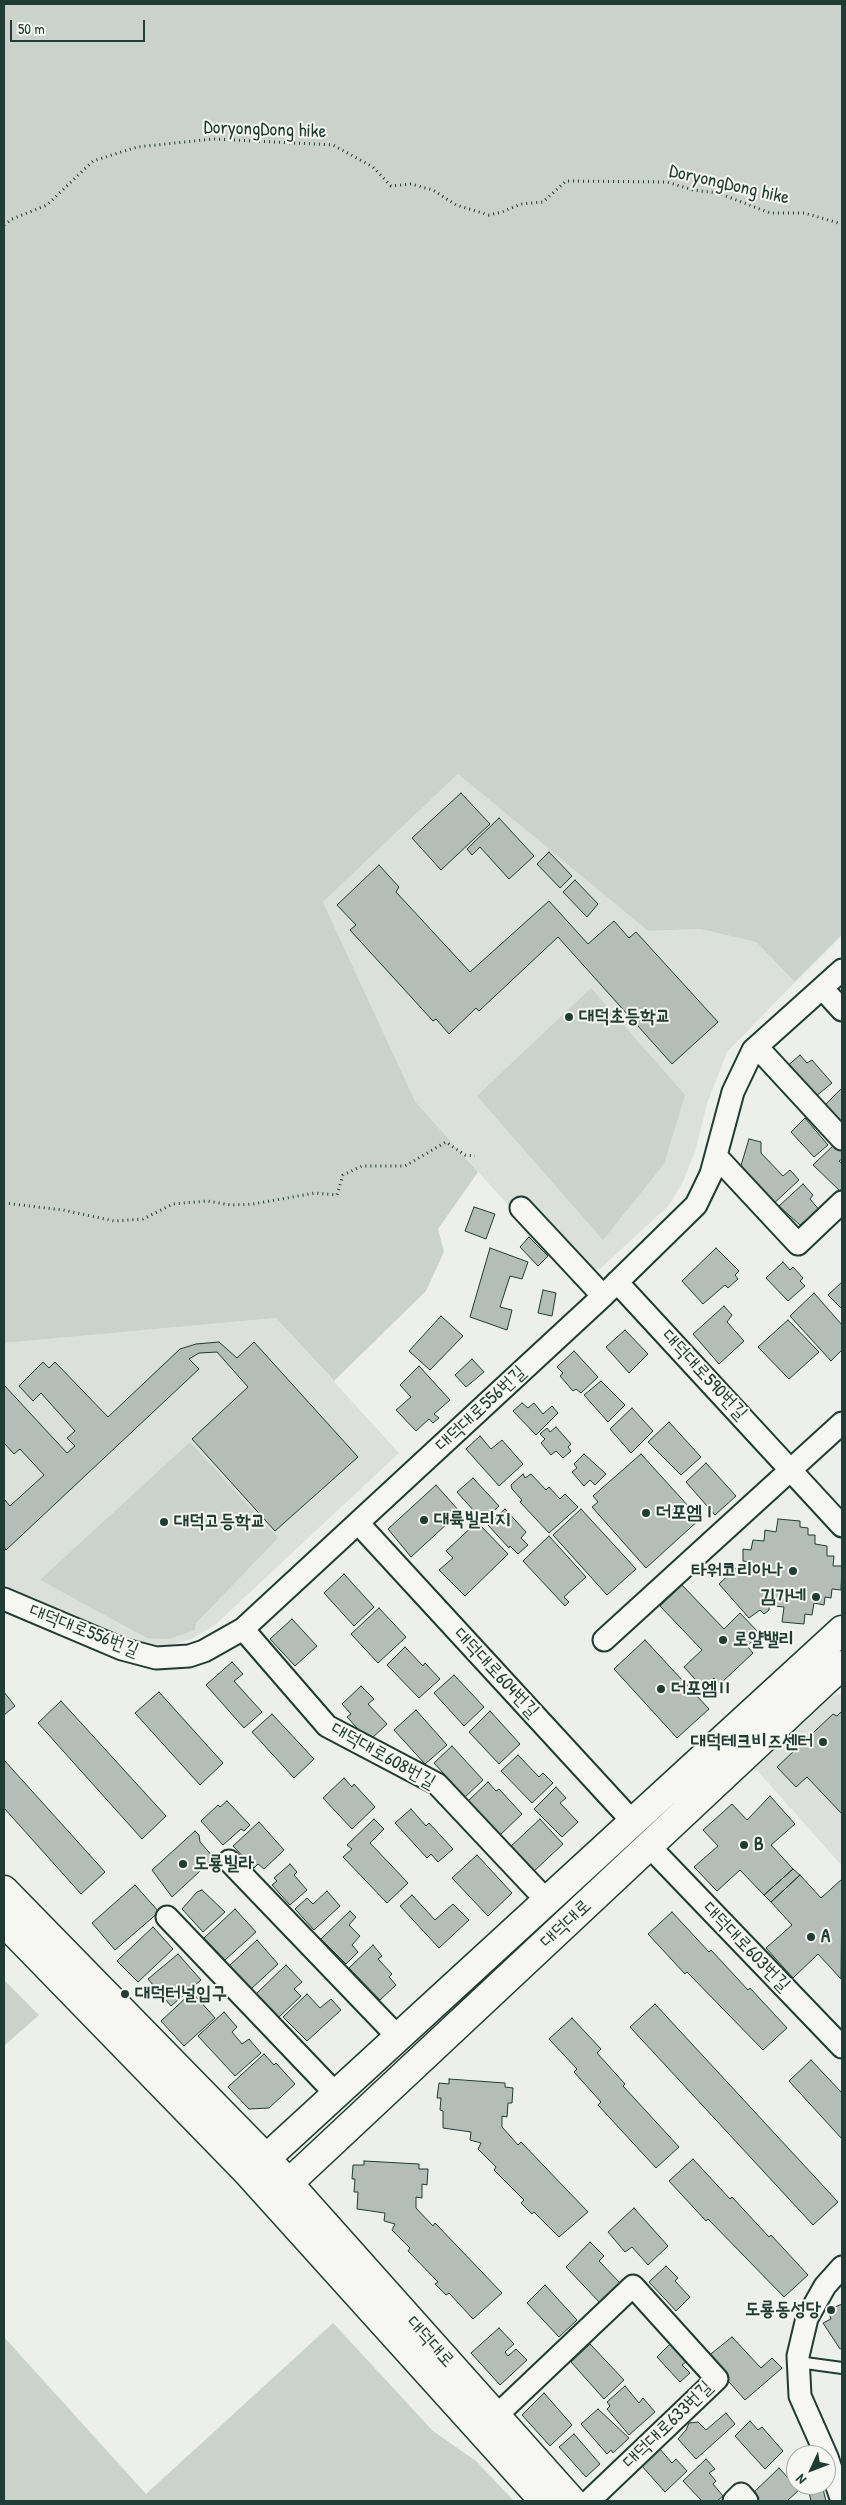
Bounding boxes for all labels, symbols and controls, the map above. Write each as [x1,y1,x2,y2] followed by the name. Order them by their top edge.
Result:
[12,10,148,42] scale bar
[18,18,45,39] text: 50 m
[203,116,327,144] street label: DoryongDong hike
[667,160,791,210] street label: DoryongDong hike
[579,1006,671,1028] place label: 대덕초등학교
[563,1011,575,1023] marker: 대덕초등학교
[656,1325,752,1425] street label: 대덕대로590번길
[431,1361,531,1457] street label: 대덕대로556번길
[656,1502,717,1524] place label: 더포엠Ⅰ
[640,1507,652,1519] marker: 더포엠Ⅰ
[434,1509,510,1531] place label: 대륙빌리지
[174,1511,266,1533] place label: 대덕고등학교
[418,1514,430,1526] marker: 대륙빌리지
[158,1516,170,1528] marker: 대덕고등학교
[691,1560,783,1582] place label: 타워코리아나
[787,1565,799,1577] marker: 타워코리아나
[760,1586,806,1608] place label: 김가네
[810,1591,822,1603] marker: 김가네
[26,1600,142,1662] street label: 대덕대로556번길
[448,1623,544,1723] street label: 대덕대로604번길
[733,1629,794,1651] place label: 로얄밸리
[717,1634,729,1646] marker: 로얄밸리
[671,1678,732,1700] place label: 더포엠Ⅱ
[655,1683,667,1695] marker: 더포엠Ⅱ
[327,1718,439,1794] street label: 대덕대로608번길
[691,1731,813,1753] place label: 대덕테크비즈센터
[817,1736,829,1748] marker: 대덕테크비즈센터
[754,1834,764,1856] place label: B
[738,1839,750,1851] marker: B
[193,1853,254,1875] place label: 도룡빌라
[177,1858,189,1870] marker: 도룡빌라
[536,1895,596,1953] street label: 대덕대로
[697,1897,795,1997] street label: 대덕대로603번길
[821,1926,830,1948] place label: A
[805,1931,817,1943] marker: A
[135,1983,227,2005] place label: 대덕터널입구
[119,1988,131,2000] marker: 대덕터널입구
[745,2299,821,2321] place label: 도룡동성당
[825,2304,837,2316] marker: 도룡동성당
[401,2312,459,2372] street label: 대덕대로
[618,2376,718,2474] street label: 대덕대로633번길
[786,2445,836,2495] north arrow
[791,2471,810,2489] text: N

